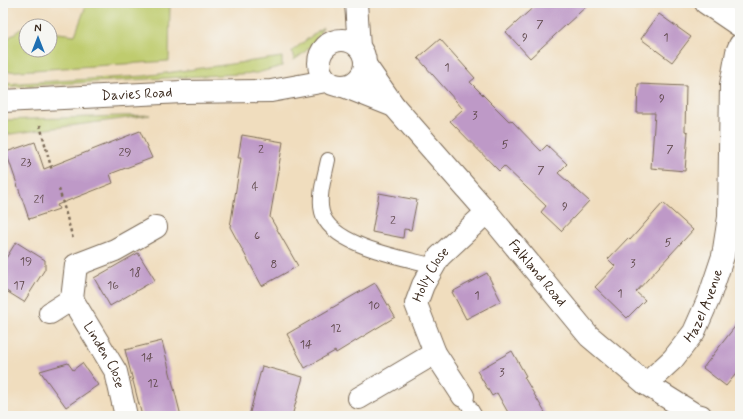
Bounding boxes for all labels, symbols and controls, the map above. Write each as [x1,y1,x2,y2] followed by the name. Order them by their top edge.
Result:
[536,17,544,33] house number: 7
[18,18,58,58] north arrow
[34,22,42,36] text: N
[522,30,528,46] house number: 9
[663,30,669,46] house number: 1
[444,60,450,76] house number: 1
[101,84,173,105] street label: Davies Road
[659,91,665,107] house number: 9
[472,108,478,124] house number: 3
[501,137,509,153] house number: 5
[258,142,264,158] house number: 2
[666,142,674,158] house number: 7
[118,145,132,161] house number: 29
[21,155,31,171] house number: 23
[537,163,545,179] house number: 7
[252,179,259,195] house number: 4
[33,192,45,208] house number: 21
[562,199,568,215] house number: 9
[390,213,396,229] house number: 2
[254,228,260,244] house number: 6
[664,235,672,251] house number: 5
[504,236,570,310] street label: Falkland Road
[409,243,453,304] street label: Holly Close
[20,254,32,270] house number: 19
[630,256,636,272] house number: 3
[271,257,277,273] house number: 8
[129,265,141,281] house number: 18
[680,266,727,346] street label: Hazel Avenue
[13,278,25,294] house number: 17
[107,278,119,294] house number: 16
[617,286,623,302] house number: 1
[474,288,480,304] house number: 1
[368,298,380,314] house number: 10
[79,319,128,390] street label: Linden Close
[330,321,342,337] house number: 12
[300,337,312,353] house number: 14
[141,350,153,366] house number: 14
[499,365,505,381] house number: 3
[147,376,159,392] house number: 12

